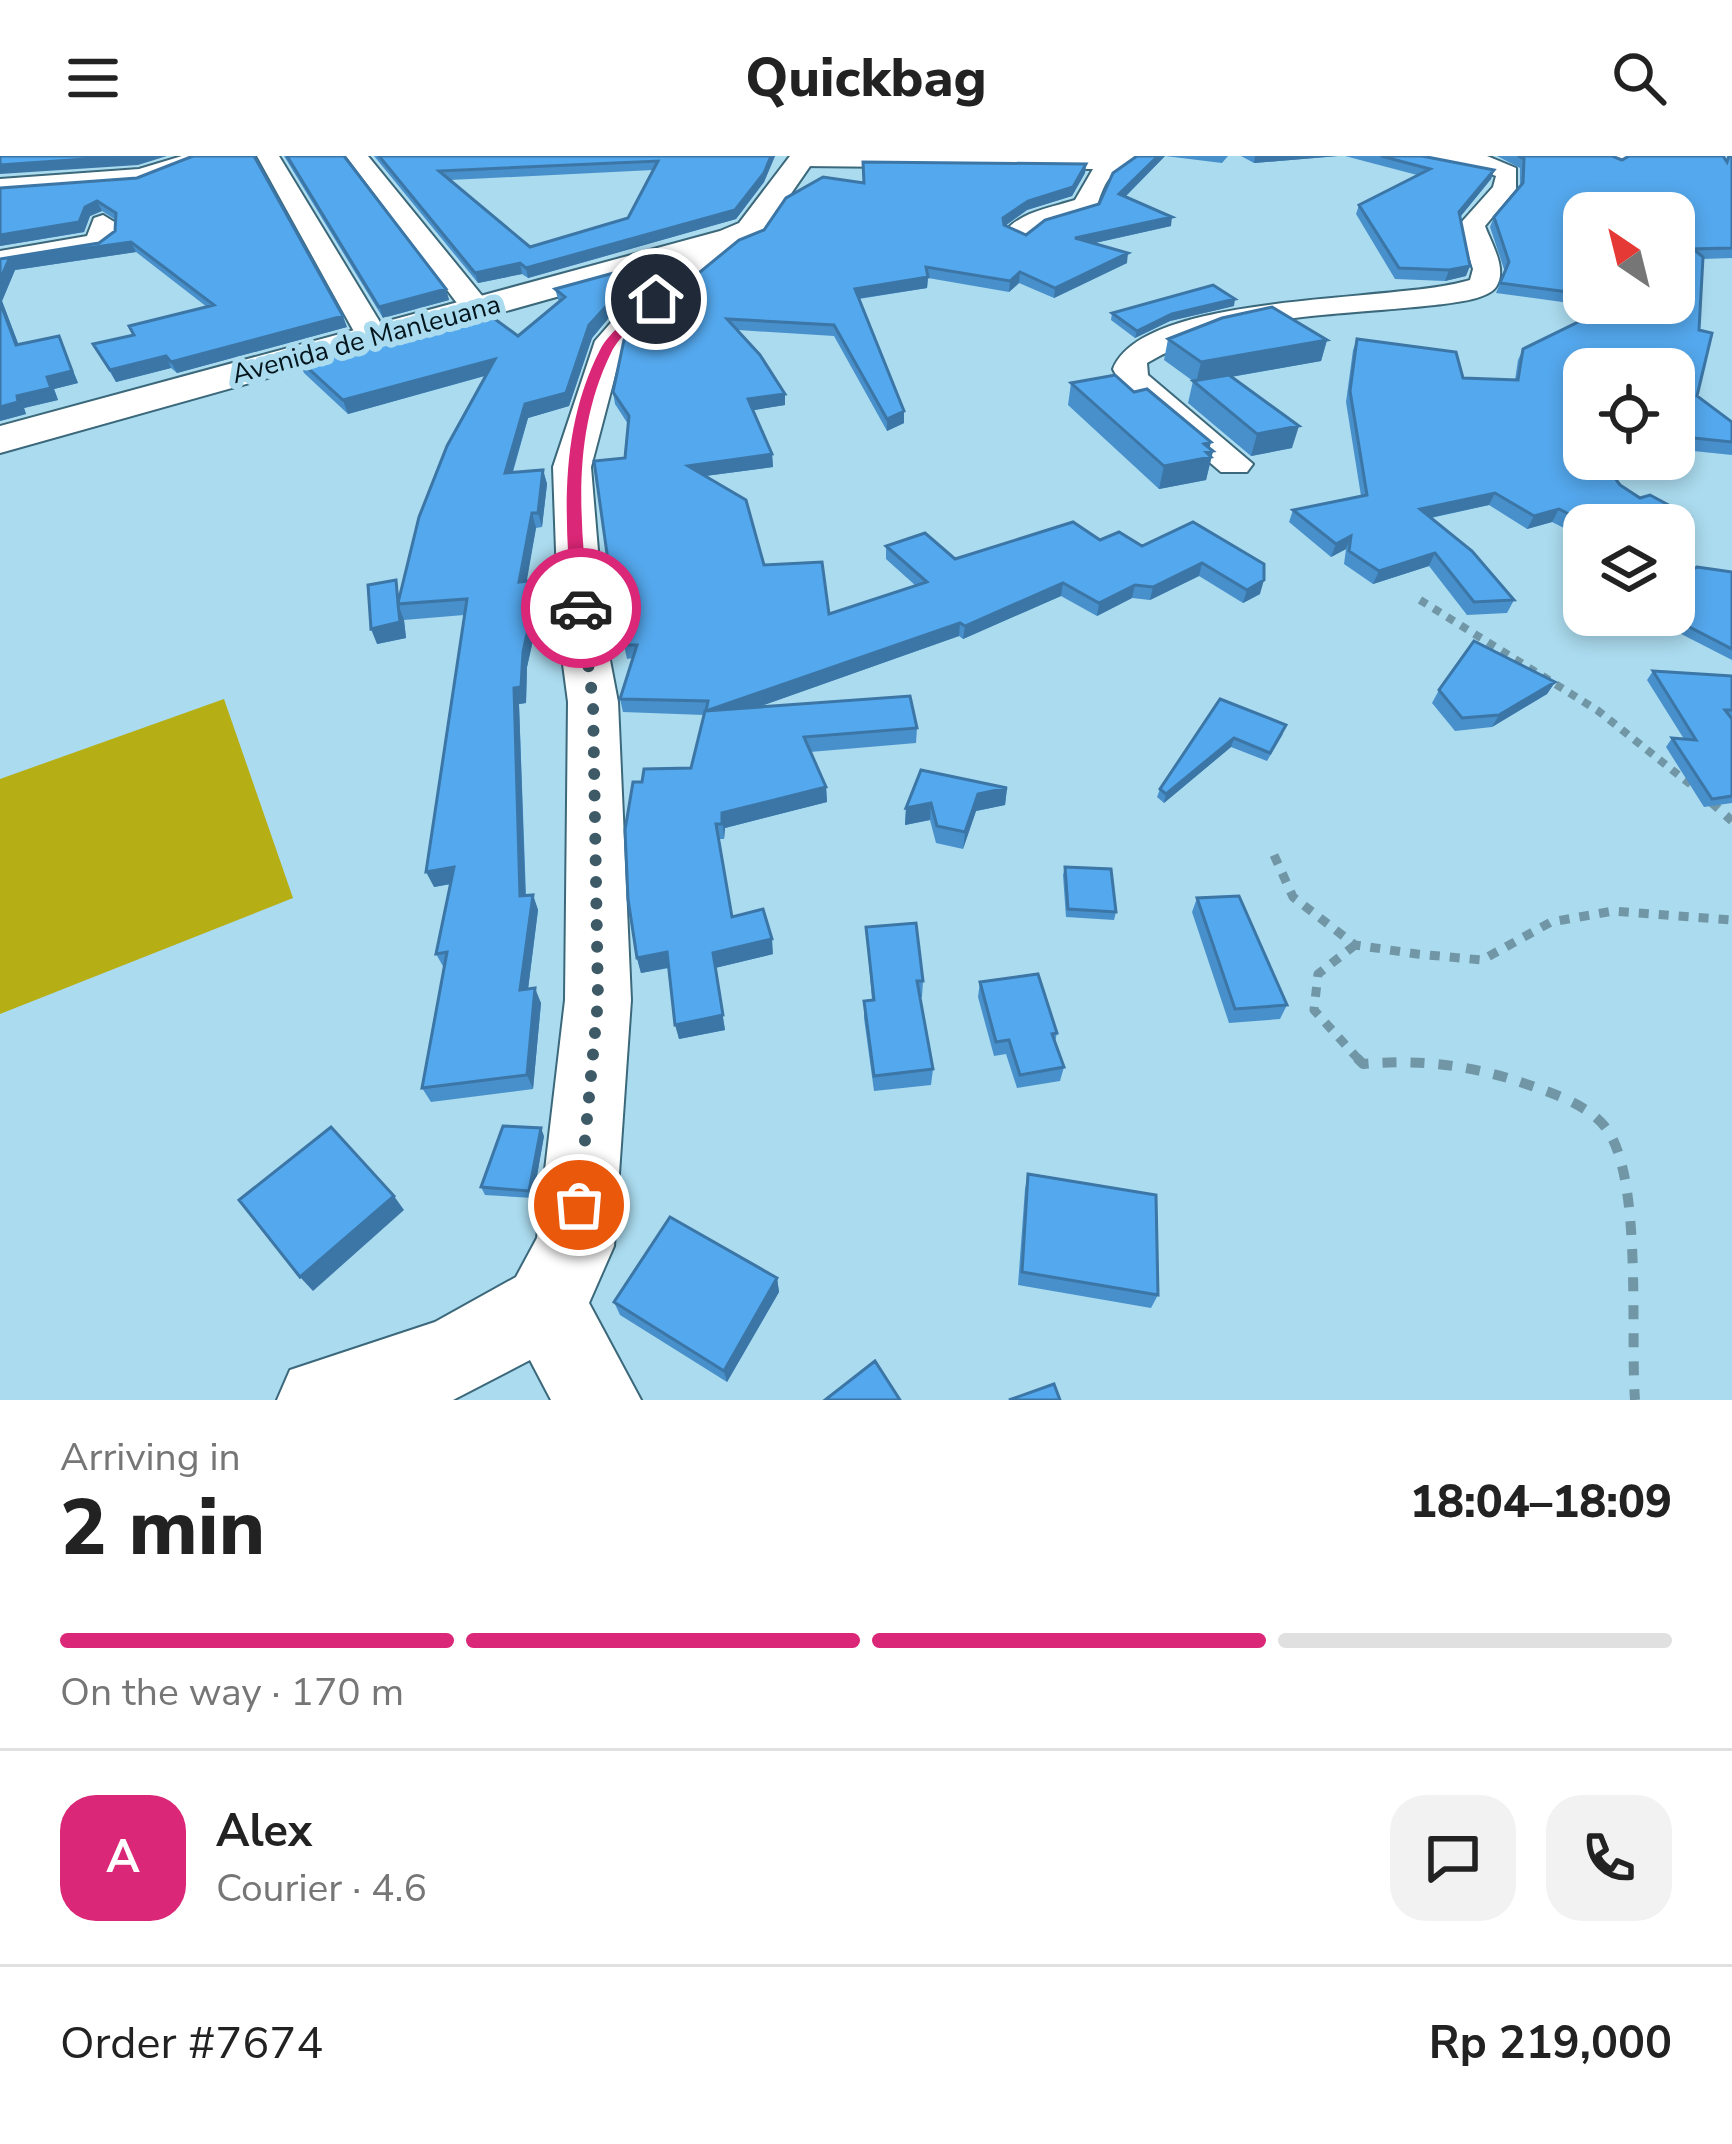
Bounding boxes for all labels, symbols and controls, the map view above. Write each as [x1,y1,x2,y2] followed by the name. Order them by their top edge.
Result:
[745,41,987,115] text: Quickbag
[60,45,126,111] icon: menu
[1606,45,1672,111] icon: search
[1563,192,1695,324] north arrow
[1563,192,1695,636] map controls
[605,248,707,350] pin
[623,266,689,332] icon: home
[228,286,505,393] street label: Avenida de Manleuana
[1563,348,1695,480] button: locate
[1563,504,1695,636] button: layers
[521,548,641,668] courier
[548,575,614,641] icon: car
[528,1154,630,1256] pin
[546,1172,612,1238] icon: bag
[60,1431,241,1484] text: Arriving in
[1410,1472,1672,1533] text: 18:04–18:09
[60,1475,265,1582] text: 2 min
[60,1666,404,1719] text: On the way · 170 m
[1390,1795,1516,1921] button: chat
[1546,1795,1672,1921] button: phone
[216,1801,312,1862] text: Alex
[106,1827,140,1888] text: A
[216,1862,427,1915] text: Courier · 4.6
[60,2013,323,2074] text: Order #7674
[1429,2013,1672,2074] text: Rp 219,000

